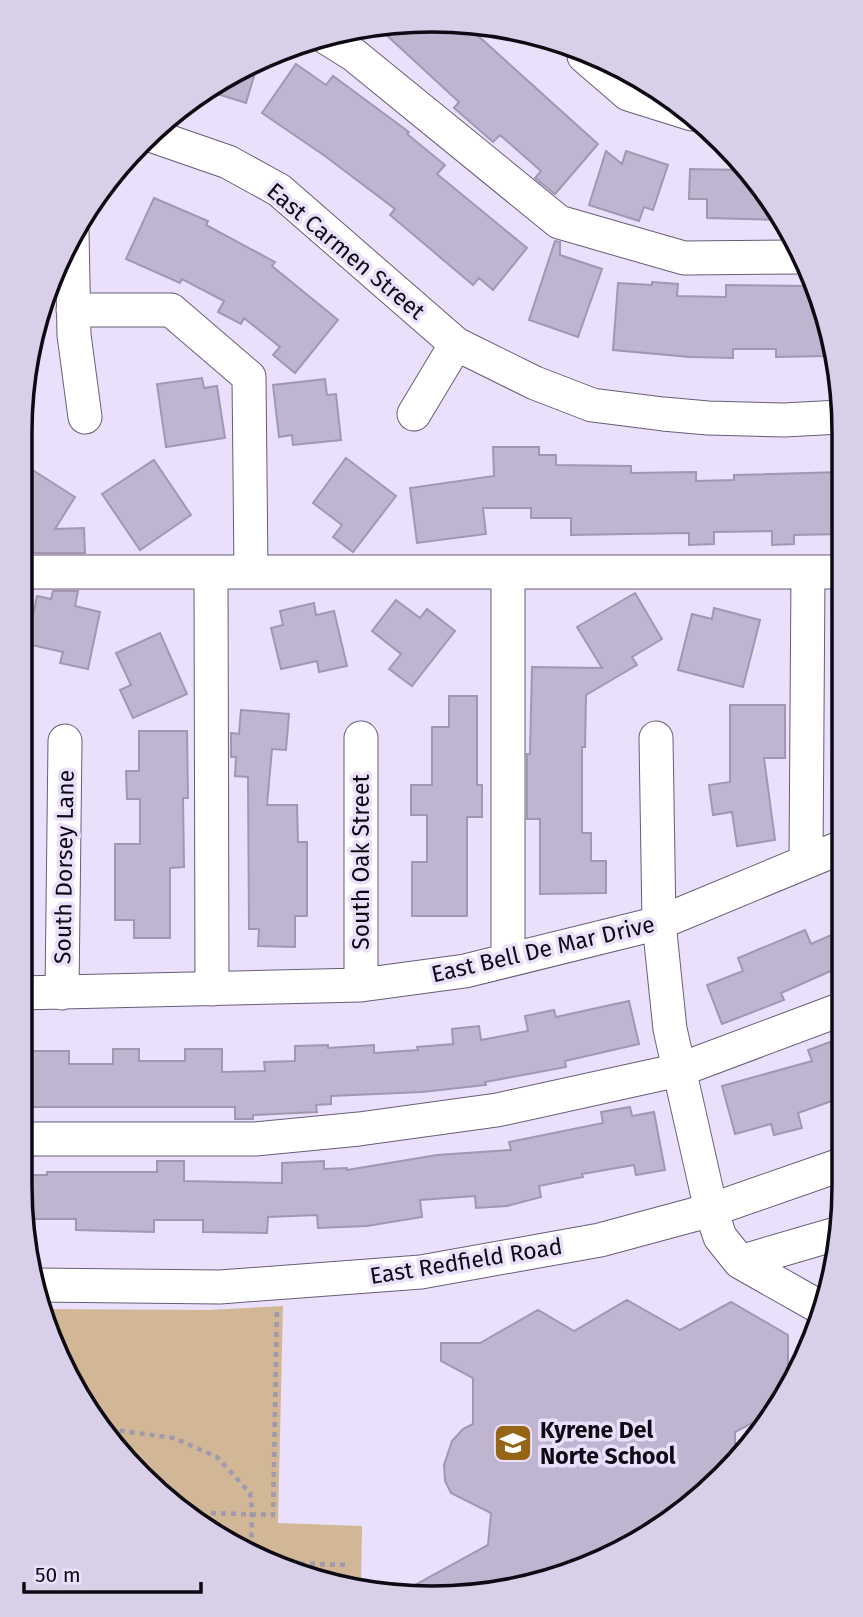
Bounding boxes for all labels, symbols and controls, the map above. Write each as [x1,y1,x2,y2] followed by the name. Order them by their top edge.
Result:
[261,177,431,326] street label: East Carmen Street
[48,770,80,964] street label: South Dorsey Lane
[347,773,375,950] street label: South Oak Street
[429,910,657,988] street label: East Bell De Mar Drive
[368,1232,564,1290] street label: East Redfield Road
[540,1416,676,1470] place label: Kyrene Del Norte School
[492,1422,534,1464] school or university icon: Kyrene Del Norte School
[24,1550,201,1594] scale bar
[35,1562,81,1588] text: 50 m

